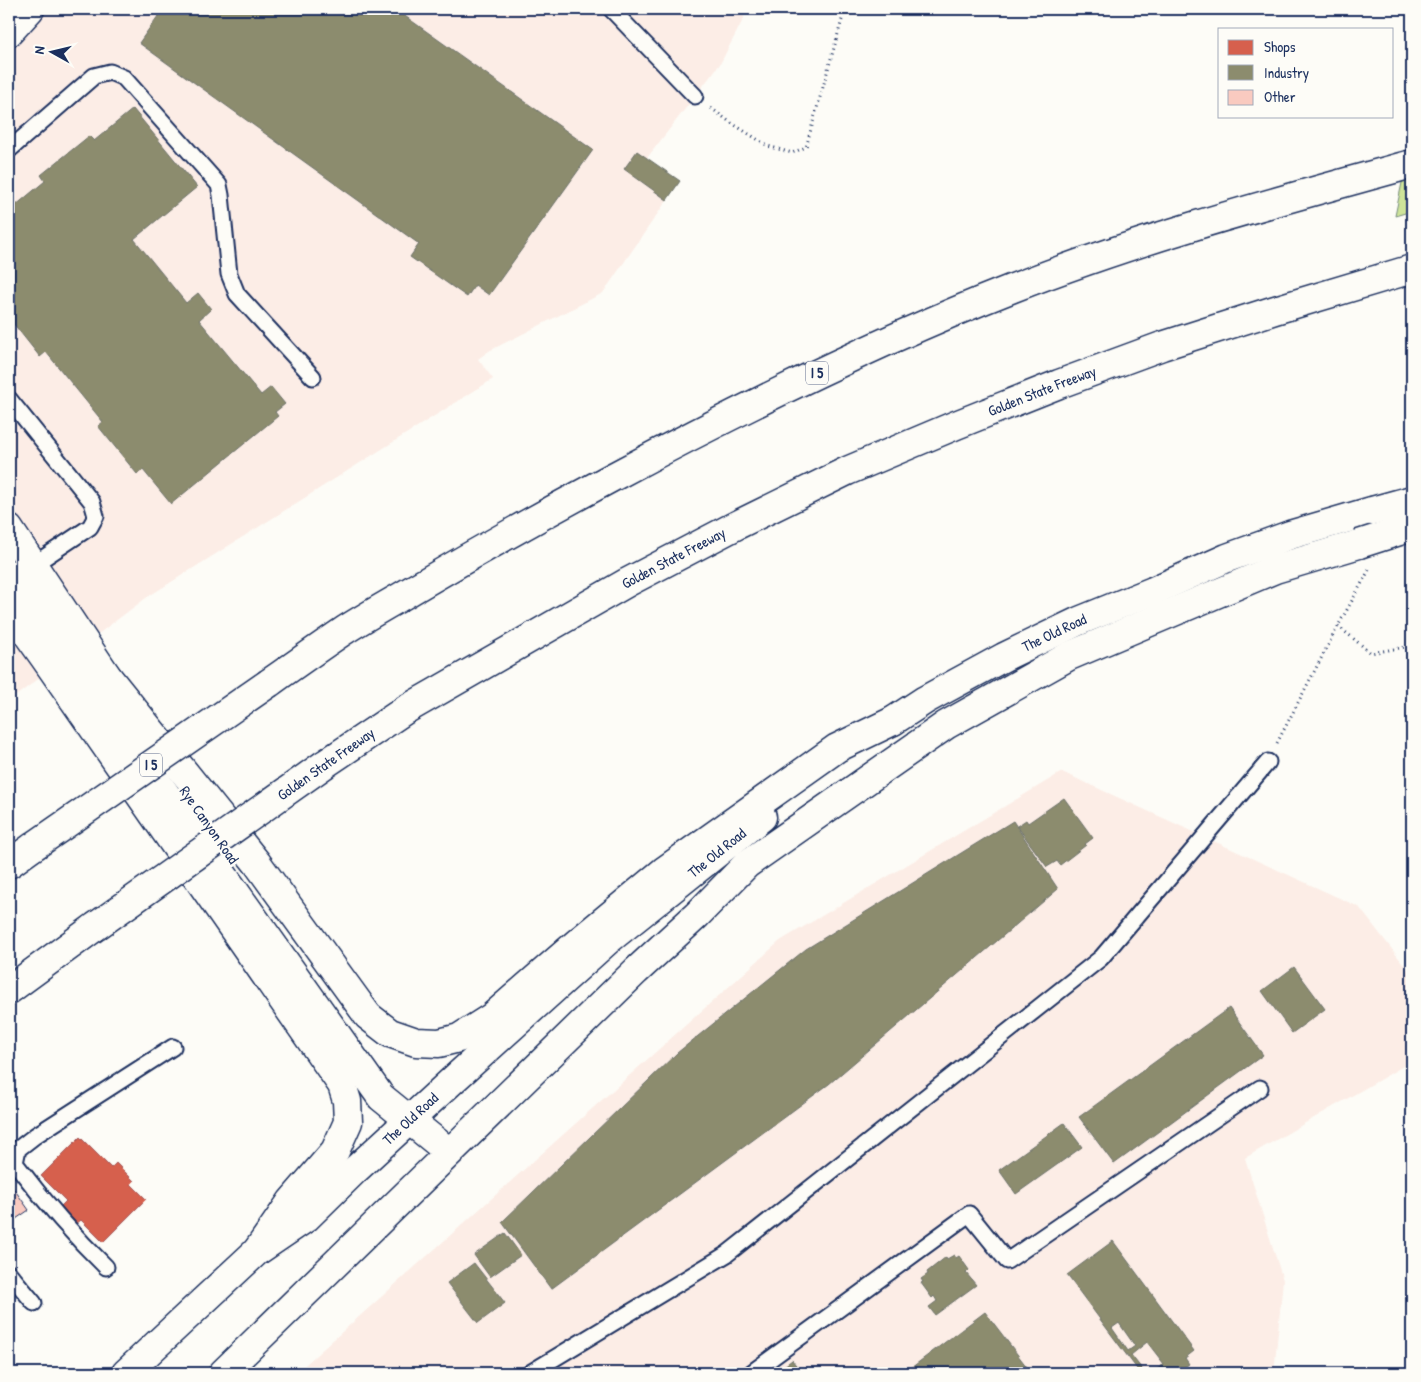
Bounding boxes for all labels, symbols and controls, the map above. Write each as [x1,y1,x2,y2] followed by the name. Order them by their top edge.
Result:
[28,28,78,78] north arrow
[1218,28,1394,118] legend
[1264,36,1296,57] text: Shops
[29,45,49,55] text: N
[1264,62,1309,83] text: Industry
[1264,86,1296,107] text: Other
[985,360,1099,421] street label: Golden State Freeway
[806,362,828,384] road number: I 5
[617,522,729,594] street label: Golden State Freeway
[1018,608,1089,657] street label: The Old Road
[273,722,379,805] street label: Golden State Freeway
[140,754,162,776] road number: I 5
[175,782,244,868] street label: Rye Canyon Road
[683,823,750,882] street label: The Old Road
[378,1087,443,1150] street label: The Old Road

